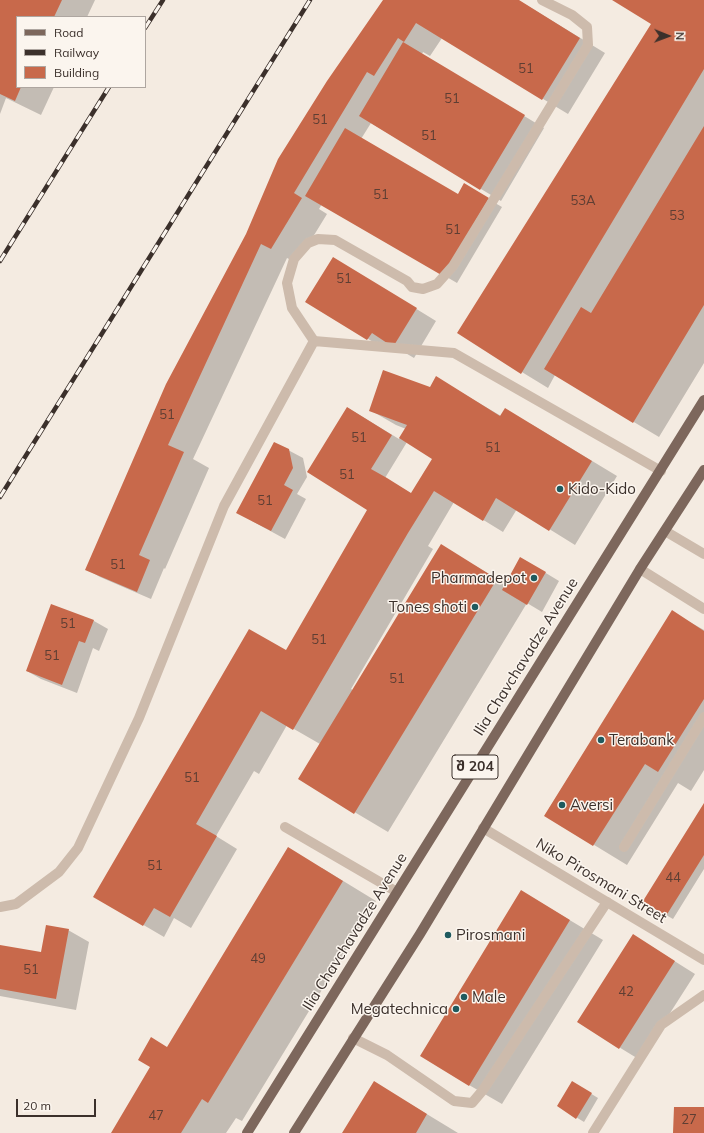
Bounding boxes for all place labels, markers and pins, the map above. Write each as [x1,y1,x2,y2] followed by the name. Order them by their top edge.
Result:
[568,480,636,498] place label: Kido-Kido
[555,484,565,494] marker: Kido-Kido
[431,569,526,587] place label: Pharmadepot
[529,573,539,583] marker: Pharmadepot
[389,598,467,616] place label: Tones shoti
[470,602,480,612] marker: Tones shoti
[609,731,674,749] place label: Terabank
[596,735,606,745] marker: Terabank
[570,796,613,814] place label: Aversi
[557,800,567,810] marker: Aversi
[456,926,525,944] place label: Pirosmani
[443,930,453,940] marker: Pirosmani
[472,988,506,1006] place label: Male
[459,992,469,1002] marker: Male
[351,1000,448,1018] place label: Megatechnica
[451,1004,461,1014] marker: Megatechnica

